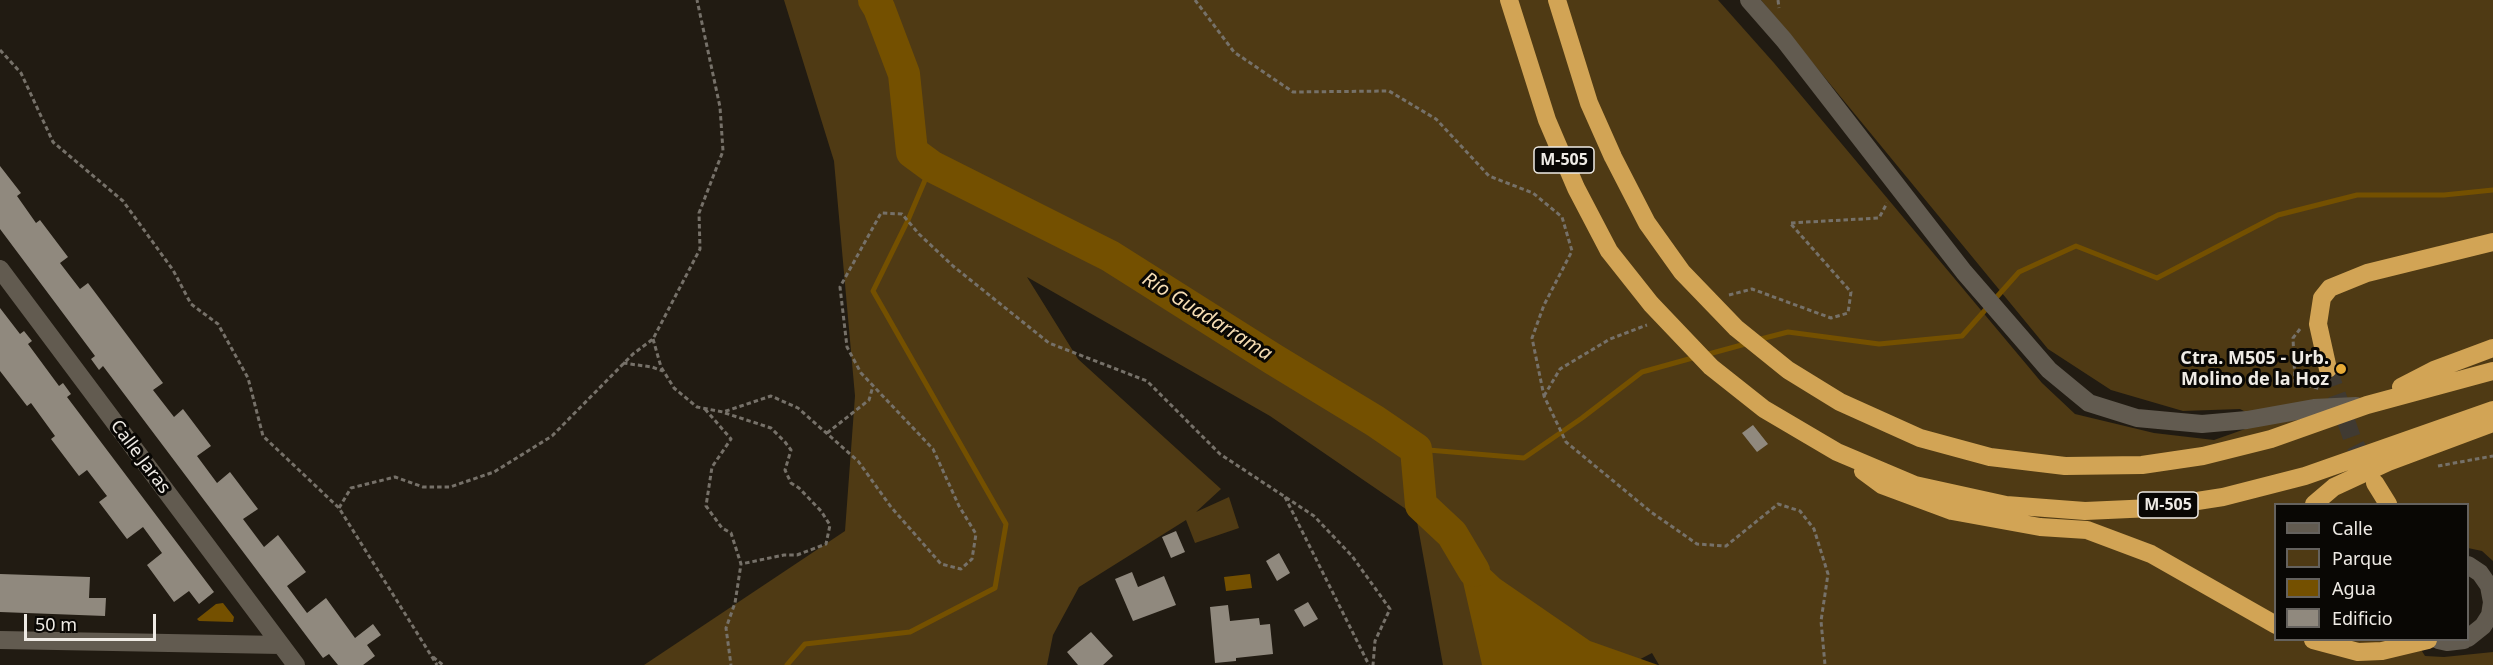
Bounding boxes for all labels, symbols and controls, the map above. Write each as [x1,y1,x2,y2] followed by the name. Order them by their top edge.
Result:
[1534,147,1594,173] road number: M-505
[1138,268,1276,366] water label: Río Guadarrama
[2180,348,2329,391] place label: Ctra. M505 - Urb. Molino de la Hoz
[2334,362,2348,376] marker: Ctra. M505 - Urb. Molino de la Hoz
[105,416,175,498] street label: Calle Jaras
[2138,492,2198,518] road number: M-505
[2274,503,2469,641] legend
[2332,516,2373,540] text: Calle
[2332,546,2392,570] text: Parque
[2332,576,2376,600] text: Agua
[27,602,159,640] scale bar
[2332,606,2393,630] text: Edificio
[35,612,77,636] text: 50 m

